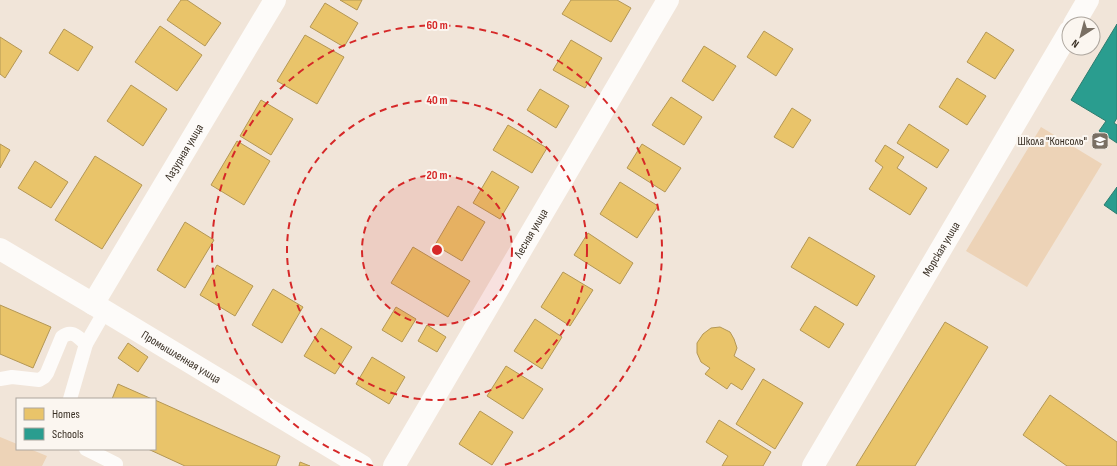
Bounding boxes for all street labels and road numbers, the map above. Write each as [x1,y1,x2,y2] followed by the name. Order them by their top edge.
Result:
[161,121,207,184] street label: Лазурная улица
[510,206,551,261] street label: Лесная улица
[919,218,963,279] street label: Морская улица
[139,327,224,387] street label: Промышленная улица

